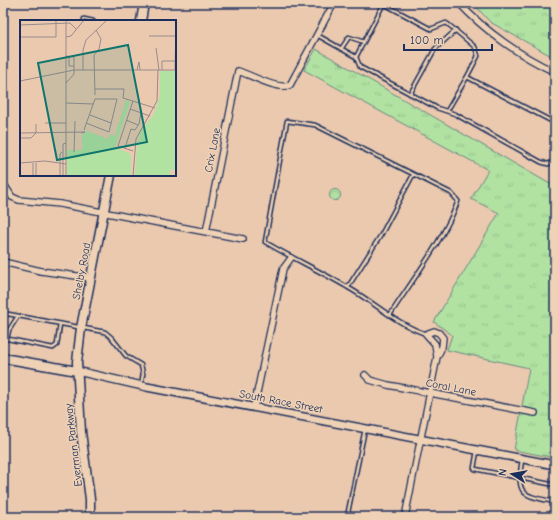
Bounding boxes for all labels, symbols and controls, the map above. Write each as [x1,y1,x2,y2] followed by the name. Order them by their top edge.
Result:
[20,20,176,176] inset map
[404,26,492,52] scale bar
[410,33,443,47] text: 100 m
[202,126,223,173] street label: Crix Lane
[70,241,93,301] street label: Shelby Road
[425,376,478,399] street label: Coral Lane
[238,387,324,416] street label: South Race Street
[62,403,85,487] street label: Everman Parkway
[492,454,532,494] north arrow
[496,467,510,477] text: N

